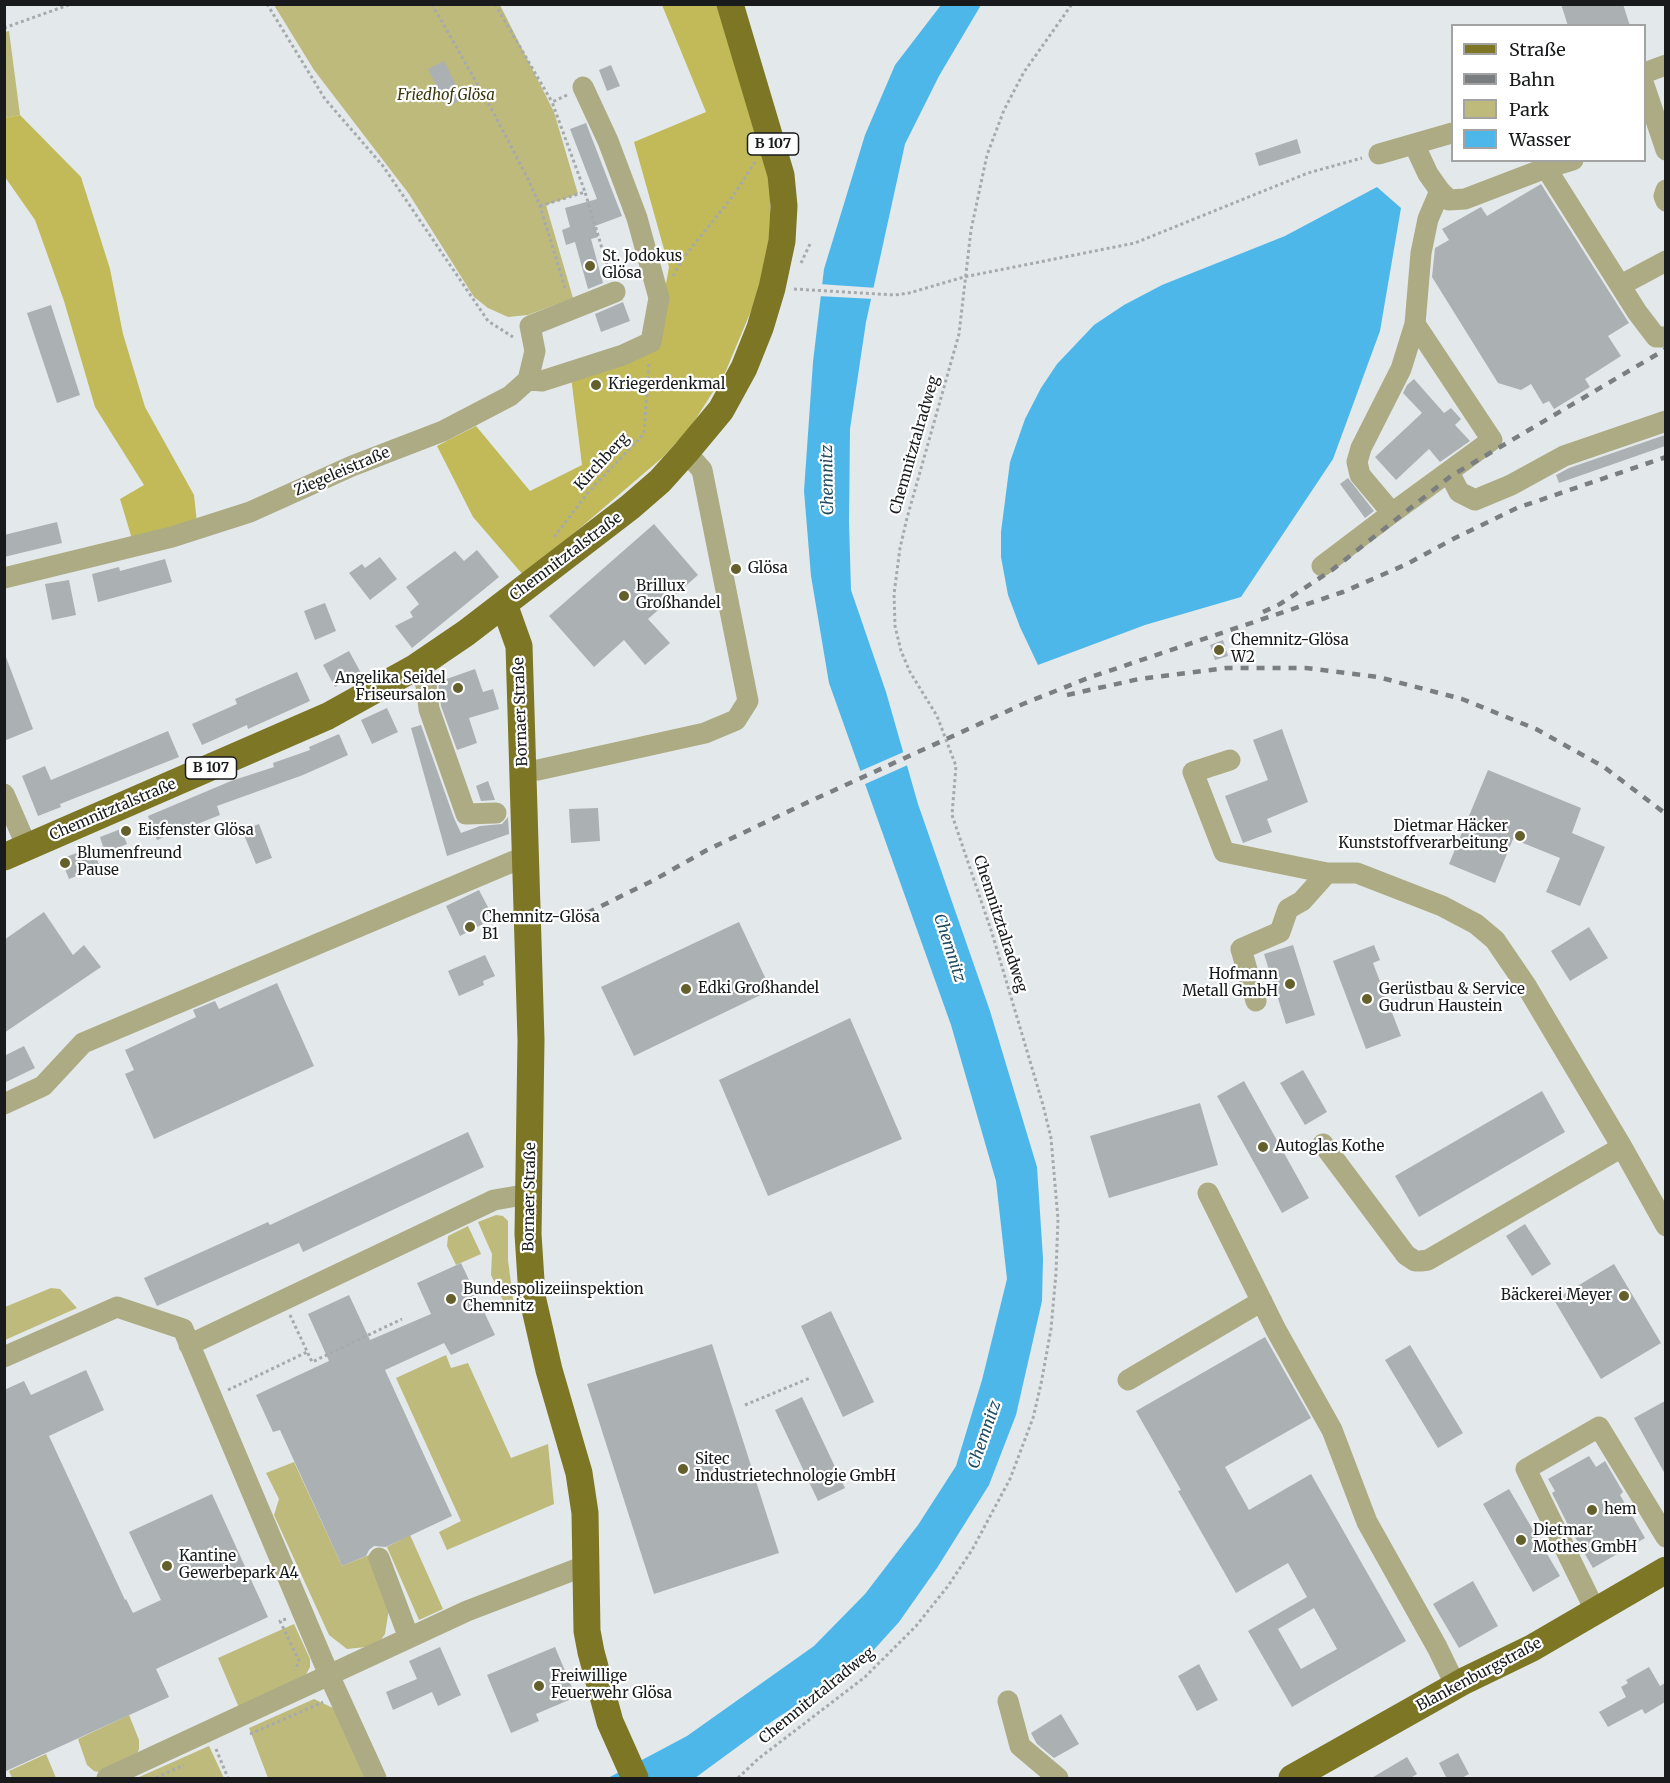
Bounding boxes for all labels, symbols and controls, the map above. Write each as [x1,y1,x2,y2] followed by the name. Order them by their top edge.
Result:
[1451,24,1646,162] legend
[1509,38,1566,61] text: Straße
[1509,68,1555,91] text: Bahn
[397,87,495,105] park label: Friedhof Glösa
[1509,98,1549,121] text: Park
[1509,128,1571,151] text: Wasser
[748,133,798,155] road number: B 107
[602,248,682,283] place label: St. Jodokus Glösa
[583,259,597,273] marker: St. Jodokus Glösa
[887,374,943,516] street label: Chemnitztalradweg
[608,376,725,394] place label: Kriegerdenkmal
[589,378,603,392] marker: Kriegerdenkmal
[571,430,633,494] street label: Kirchberg
[292,444,392,500] street label: Ziegeleistraße
[818,445,838,515] water label: Chemnitz
[506,509,626,605] street label: Chemnitztalstraße
[748,560,788,578] place label: Glösa
[729,562,743,576] marker: Glösa
[636,578,721,613] place label: Brillux Großhandel
[617,589,631,603] marker: Brillux Großhandel
[1231,632,1349,667] place label: Chemnitz-Glösa W2
[1212,643,1226,657] marker: Chemnitz-Glösa W2
[510,657,532,767] street label: Bornaer Straße
[335,670,446,705] place label: Angelika Seidel Friseursalon
[451,681,465,695] marker: Angelika Seidel Friseursalon
[186,757,236,779] road number: B 107
[47,775,179,845] street label: Chemnitztalstraße
[1338,818,1508,853] place label: Dietmar Häcker Kunststoffverarbeitung
[138,822,254,840] place label: Eisfenster Glösa
[119,824,133,838] marker: Eisfenster Glösa
[1513,829,1527,843] marker: Dietmar Häcker Kunststoffverarbeitung
[77,845,182,880] place label: Blumenfreund Pause
[969,853,1031,995] street label: Chemnitztalradweg
[58,856,72,870] marker: Blumenfreund Pause
[482,909,600,944] place label: Chemnitz-Glösa B1
[929,911,969,985] water label: Chemnitz
[463,920,477,934] marker: Chemnitz-Glösa B1
[1182,966,1278,1001] place label: Hofmann Metall GmbH
[1283,977,1297,991] marker: Hofmann Metall GmbH
[698,980,819,998] place label: Edki Großhandel
[1379,981,1525,1016] place label: Gerüstbau & Service Gudrun Haustein
[679,982,693,996] marker: Edki Großhandel
[1360,992,1374,1006] marker: Gerüstbau & Service Gudrun Haustein
[1275,1138,1384,1156] place label: Autoglas Kothe
[1256,1140,1270,1154] marker: Autoglas Kothe
[520,1142,540,1252] street label: Bornaer Straße
[463,1281,644,1316] place label: Bundespolizeiinspektion Chemnitz
[1501,1287,1612,1305] place label: Bäckerei Meyer
[1617,1289,1631,1303] marker: Bäckerei Meyer
[444,1292,458,1306] marker: Bundespolizeiinspektion Chemnitz
[964,1399,1006,1471] water label: Chemnitz
[695,1451,896,1486] place label: Sitec Industrietechnologie GmbH
[676,1462,690,1476] marker: Sitec Industrietechnologie GmbH
[1604,1501,1637,1519] place label: hem
[1585,1503,1599,1517] marker: hem
[1533,1522,1637,1557] place label: Dietmar Mothes GmbH
[1514,1533,1528,1547] marker: Dietmar Mothes GmbH
[179,1548,299,1583] place label: Kantine Gewerbepark A4
[160,1559,174,1573] marker: Kantine Gewerbepark A4
[1413,1634,1545,1716] street label: Blankenburgstraße
[756,1644,878,1748] street label: Chemnitztalradweg
[551,1668,672,1703] place label: Freiwillige Feuerwehr Glösa
[532,1679,546,1693] marker: Freiwillige Feuerwehr Glösa

